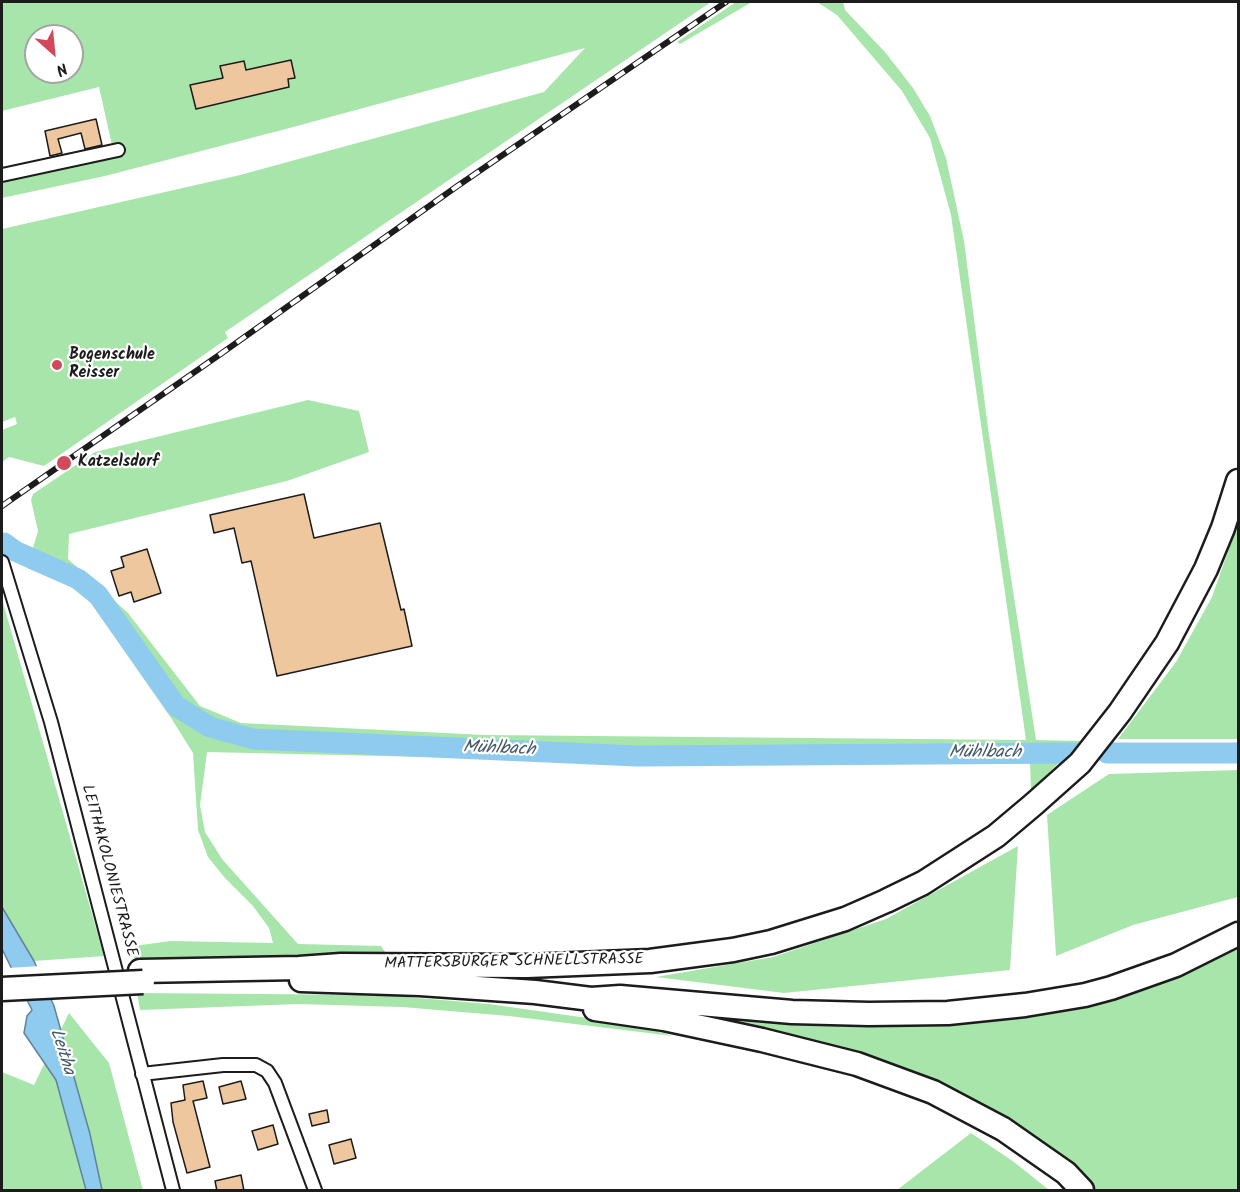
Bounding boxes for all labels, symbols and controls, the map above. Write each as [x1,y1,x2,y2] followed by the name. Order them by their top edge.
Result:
[24,24,84,84] north arrow
[51,55,72,82] text: N
[69,346,155,384] place label: Bogenschule Reisser
[50,358,64,372] marker: Bogenschule Reisser
[78,453,159,473] place label: Katzelsdorf
[55,454,73,472] marker: Katzelsdorf
[462,738,536,762] water label: Mühlbach
[949,743,1021,765] water label: Mühlbach
[76,783,140,959] street label: LEITHAKOLONIESTRASSE
[384,951,644,975] street label: MATTERSBURGER SCHNELLSTRASSE
[43,1026,79,1078] water label: Leitha

